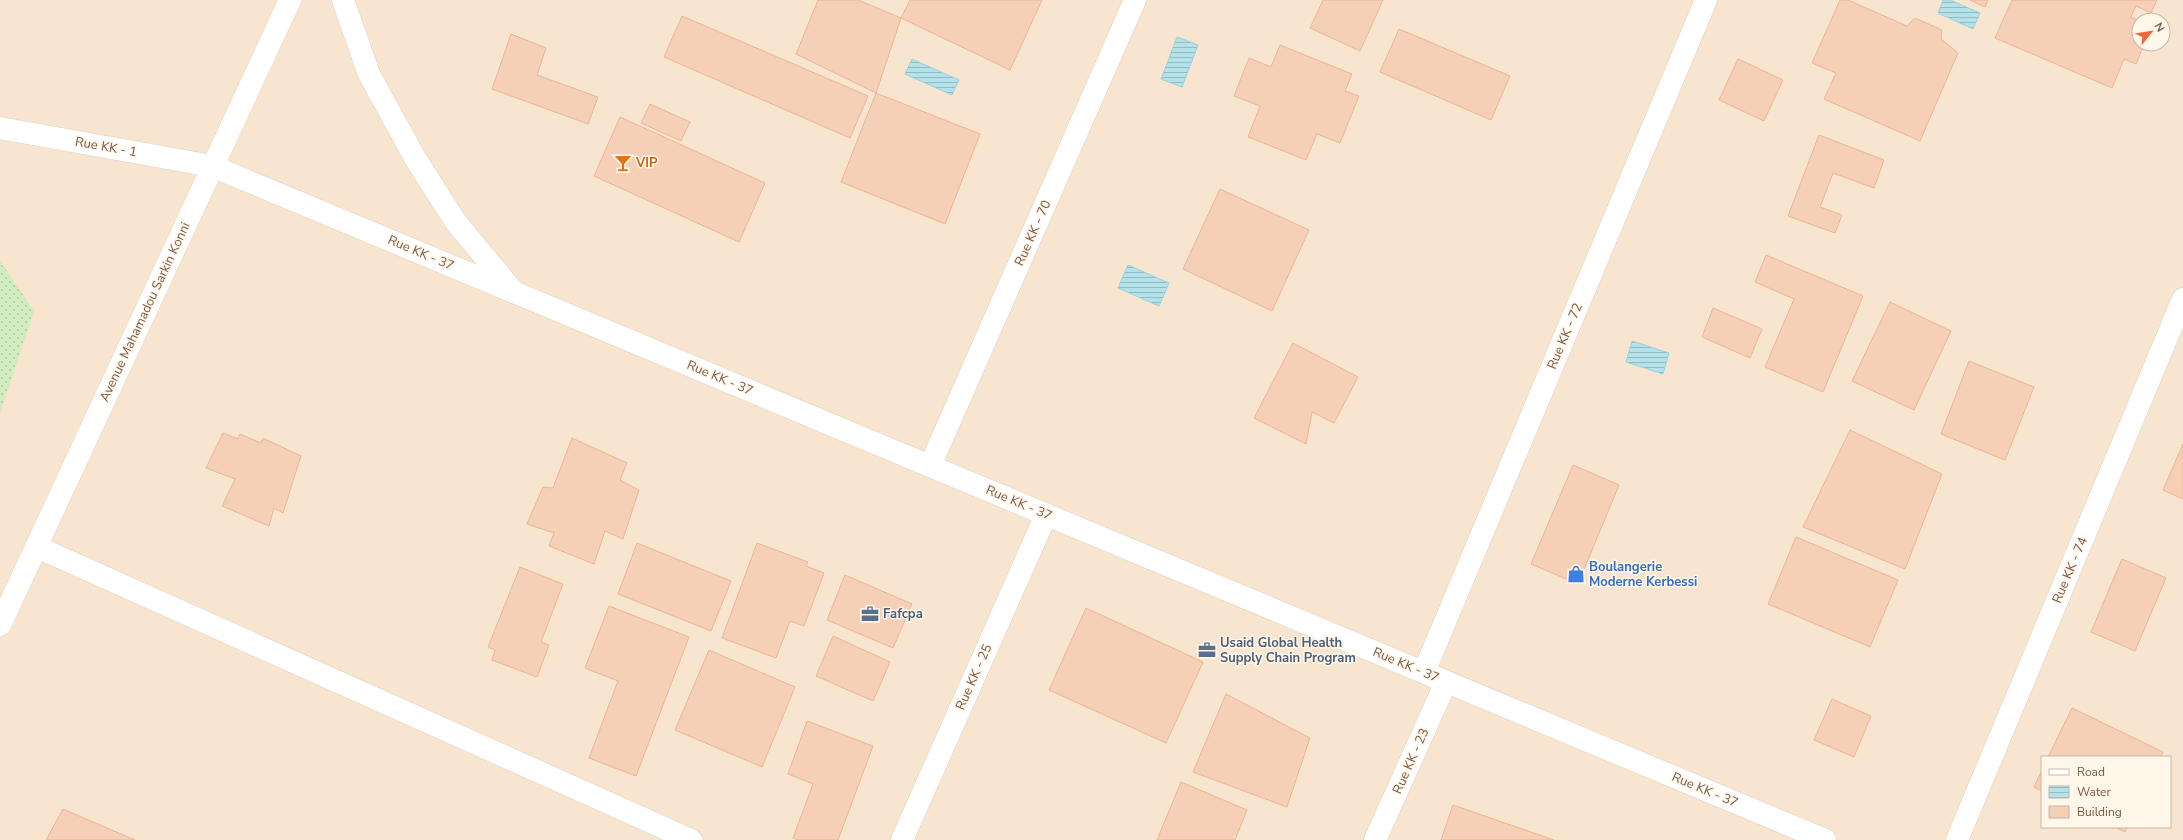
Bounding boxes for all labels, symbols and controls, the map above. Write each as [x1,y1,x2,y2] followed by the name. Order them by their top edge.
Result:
[2131,12,2171,52] north arrow
[2151,20,2168,35] text: N
[74,133,138,161] street label: Rue KK - 1
[613,153,633,173] bar icon: VIP
[635,154,658,172] place label: VIP
[1010,197,1056,269] street label: Rue KK - 70
[95,219,195,405] street label: Avenue Mahamadou Sarkin Konni
[385,231,457,275] street label: Rue KK - 37
[1543,300,1587,372] street label: Rue KK - 72
[684,356,756,400] street label: Rue KK - 37
[983,481,1055,525] street label: Rue KK - 37
[2048,534,2092,606] street label: Rue KK - 74
[1589,558,1697,591] place label: Boulangerie Moderne Kerbessi
[1566,564,1586,584] shop icon: Boulangerie Moderne Kerbessi
[860,604,880,624] office icon: Fafcpa
[883,605,923,623] place label: Fafcpa
[1220,634,1356,667] place label: Usaid Global Health Supply Chain Program
[1197,640,1217,660] office icon: Usaid Global Health Supply Chain Program
[951,641,997,713] street label: Rue KK - 25
[1370,643,1442,687] street label: Rue KK - 37
[1388,725,1434,797] street label: Rue KK - 23
[2041,756,2171,828] legend
[2077,764,2105,780] text: Road
[1669,768,1741,812] street label: Rue KK - 37
[2077,784,2111,800] text: Water
[2077,804,2122,820] text: Building

